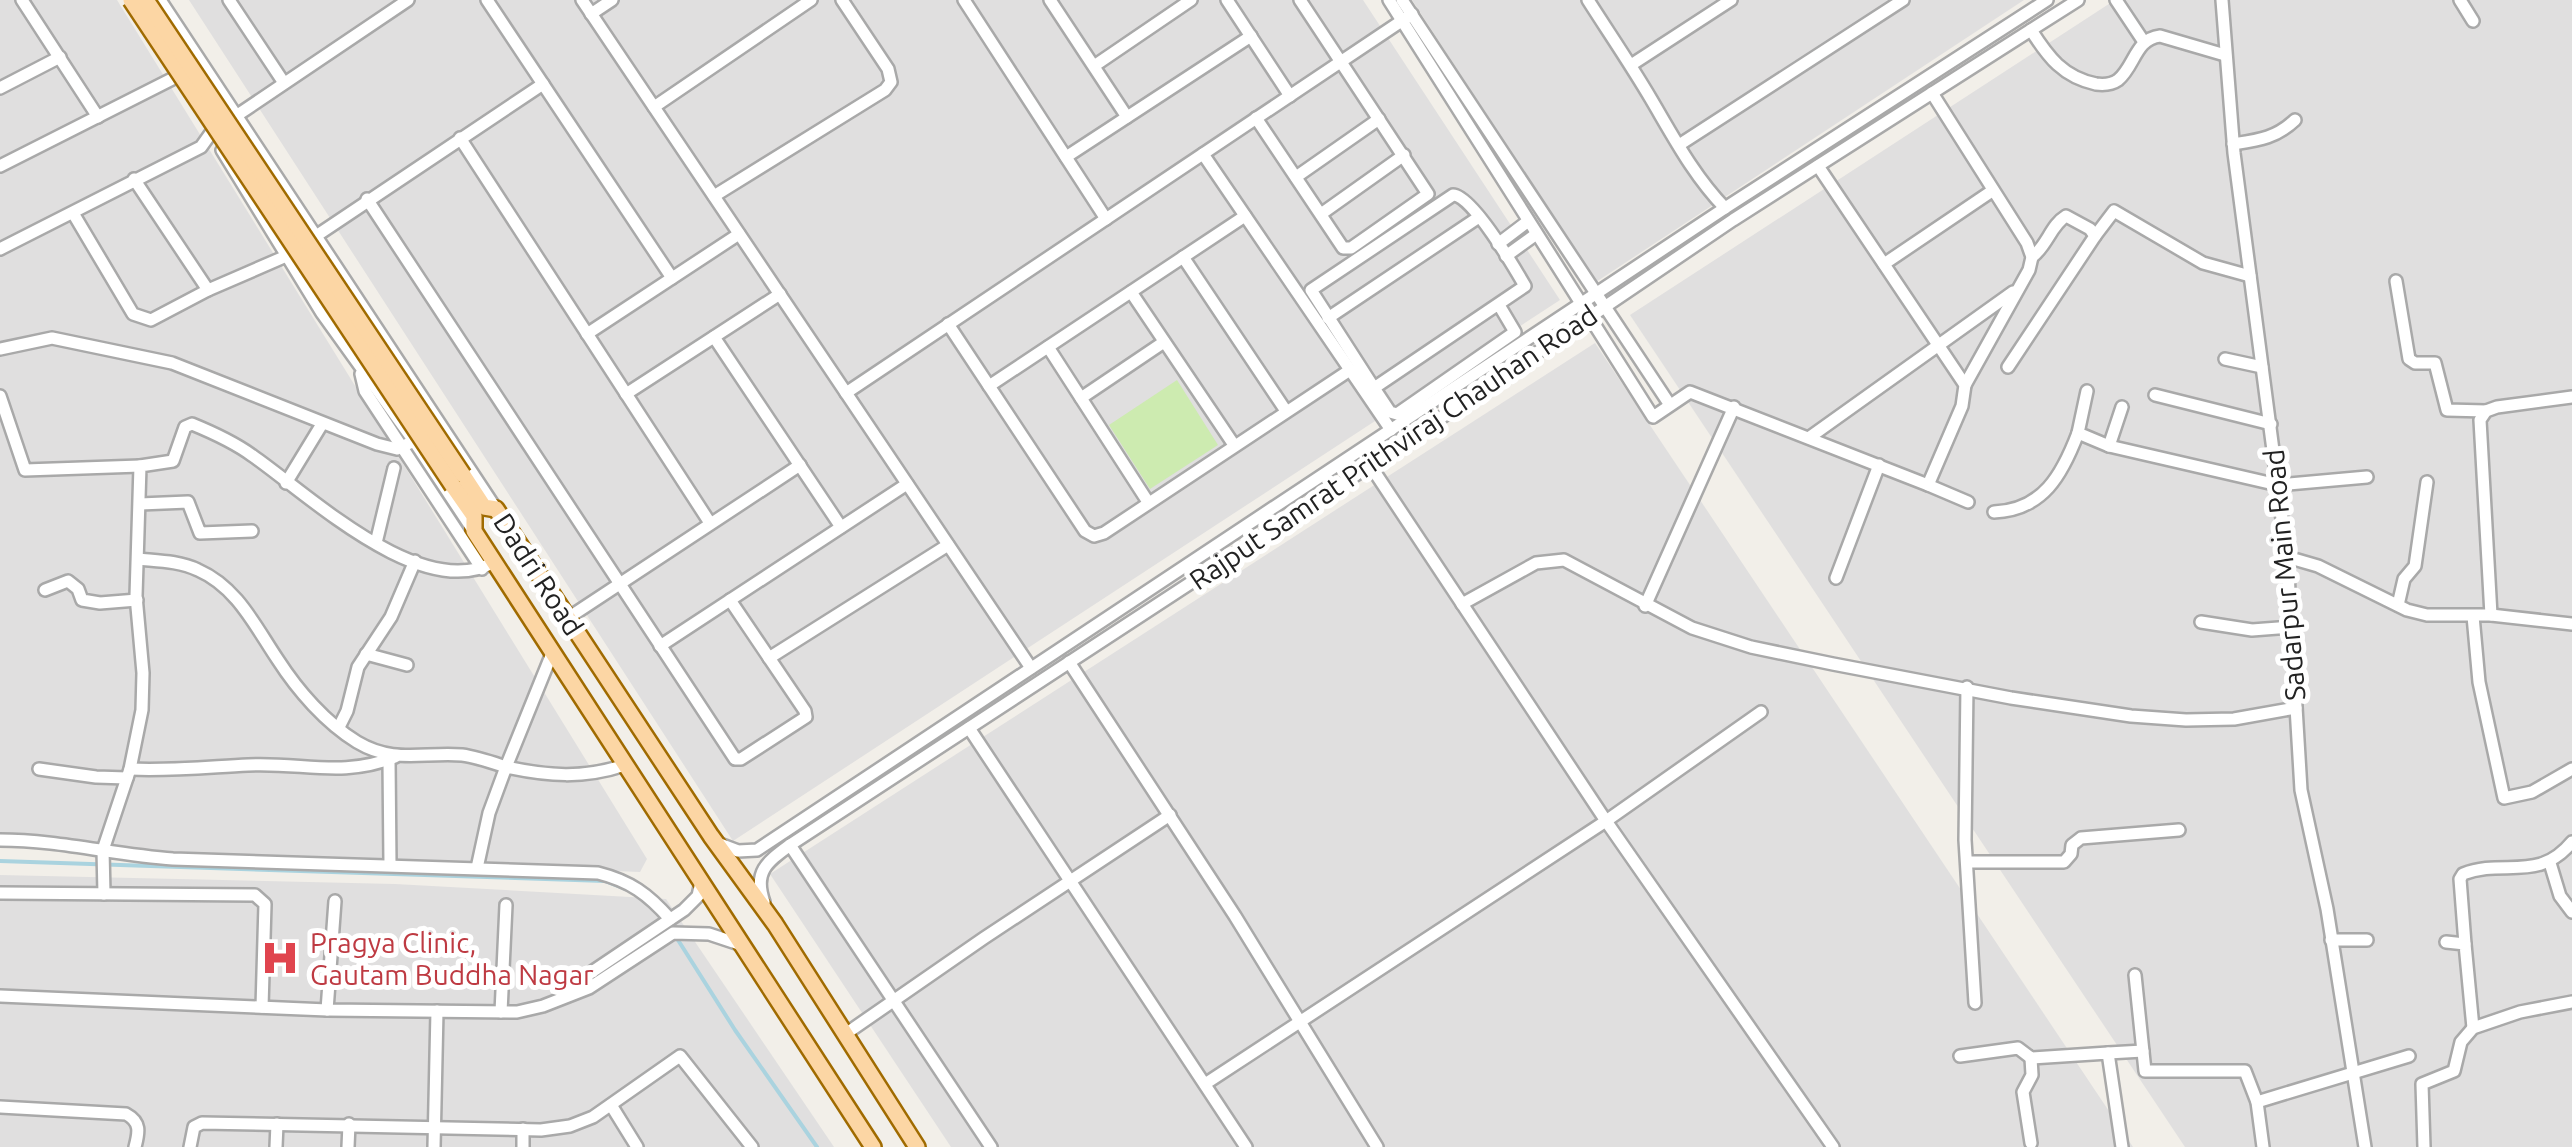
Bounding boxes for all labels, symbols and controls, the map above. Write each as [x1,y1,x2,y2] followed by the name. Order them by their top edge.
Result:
[1183,299,1603,595] street label: Rajput Samrat Prithviraj Chauhan Road
[2258,448,2310,702] street label: Sadarpur Main Road
[488,507,590,641] street label: Dadri Road
[310,927,594,990] place label: Pragya Clinic, Gautam Buddha Nagar
[259,937,301,979] hospital icon: Pragya Clinic, Gautam Buddha Nagar

